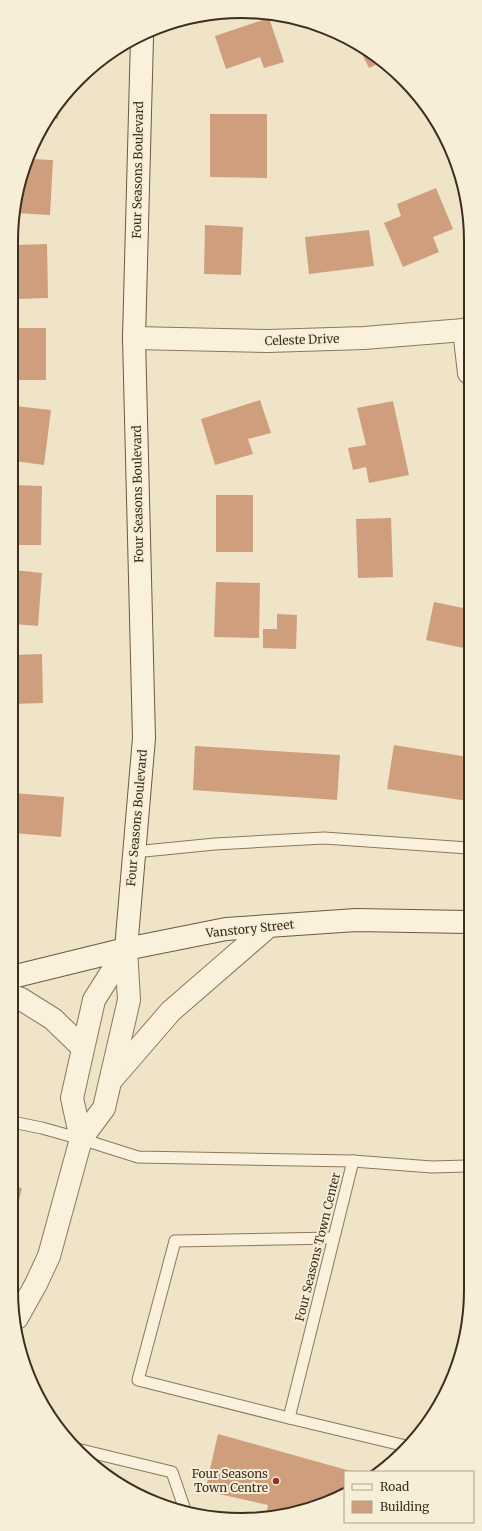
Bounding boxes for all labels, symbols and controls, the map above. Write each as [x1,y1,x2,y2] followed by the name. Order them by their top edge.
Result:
[129,101,146,239] street label: Four Seasons Boulevard
[264,331,340,348] street label: Celeste Drive
[129,425,146,563] street label: Four Seasons Boulevard
[123,749,150,887] street label: Four Seasons Boulevard
[204,916,295,941] street label: Vanstory Street
[292,1170,343,1323] street label: Four Seasons Town Center
[192,1466,268,1495] place label: Four Seasons Town Centre
[344,1471,474,1523] legend
[271,1476,281,1486] marker: Four Seasons Town Centre
[380,1479,409,1494] text: Road
[380,1499,430,1514] text: Building

